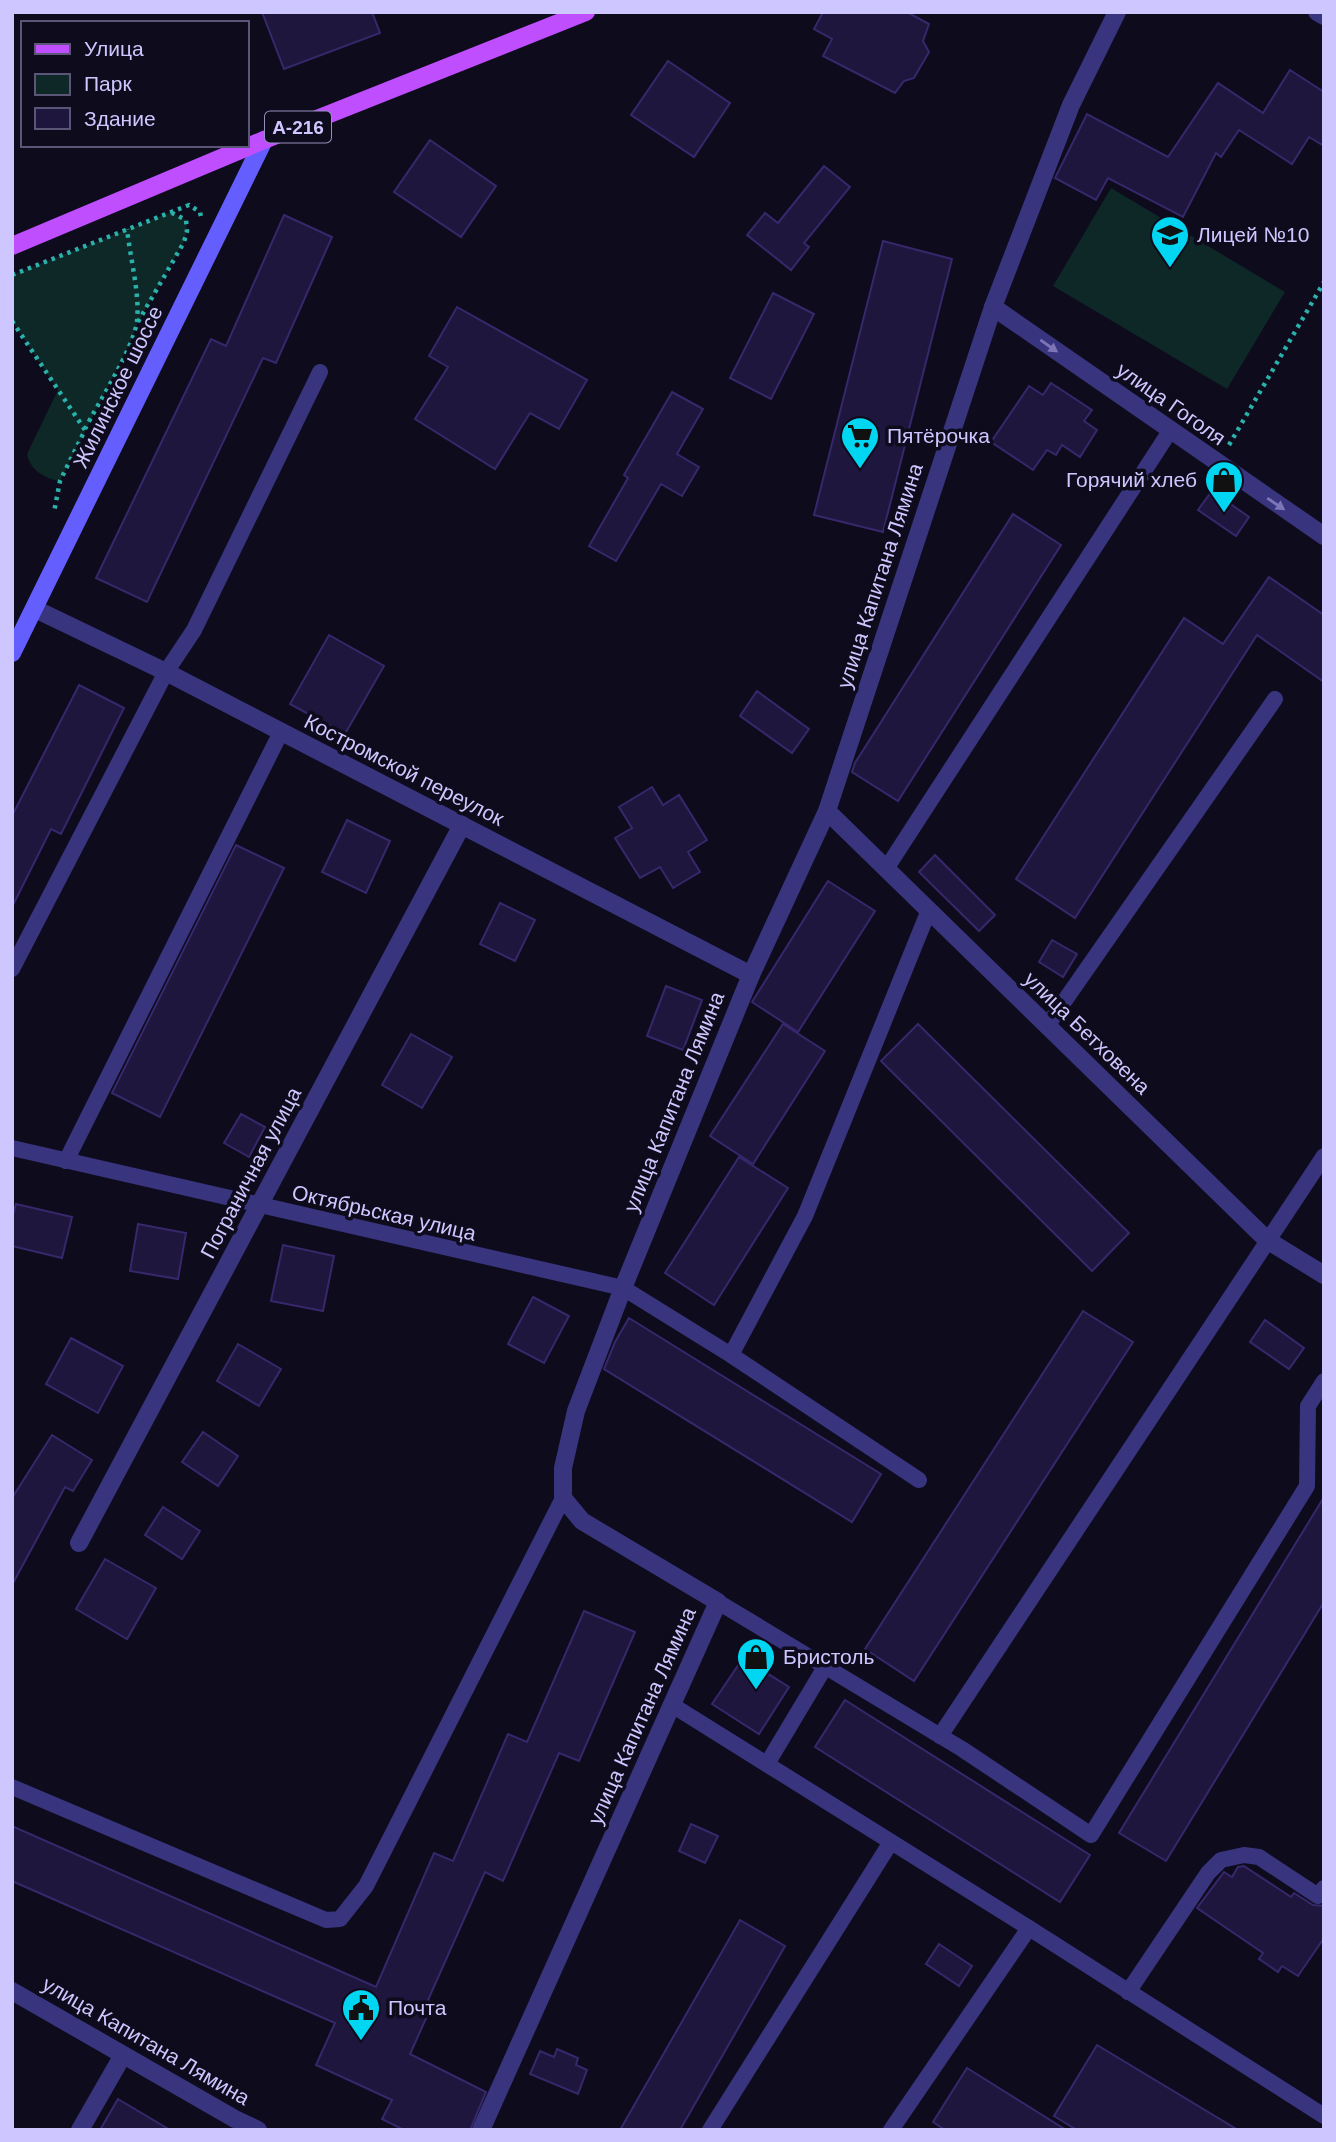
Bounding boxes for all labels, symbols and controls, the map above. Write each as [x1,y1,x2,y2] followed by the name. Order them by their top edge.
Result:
[21,21,248,147] legend
[84,37,144,60] text: Улица
[84,72,132,95] text: Парк
[84,107,156,130] text: Здание
[265,111,331,142] road number: А-216
[1149,214,1191,269] school or university icon: Лицей №10
[1197,223,1309,246] place label: Лицей №10
[68,302,167,471] street label: Жилинское шоссе
[1040,339,1058,353] one-way arrow
[1113,358,1230,450] street label: улица Гоголя
[839,415,881,470] supermarket icon: Пятёрочка
[887,424,990,447] place label: Пятёрочка
[1203,459,1245,514] shop icon: Горячий хлеб
[832,460,927,691] street label: улица Капитана Лямина
[1066,468,1197,491] place label: Горячий хлеб
[1267,497,1285,511] one-way arrow
[301,709,508,830] street label: Костромской переулок
[1020,967,1155,1099] street label: улица Бетховена
[619,988,728,1215] street label: улица Капитана Лямина
[196,1083,306,1262] street label: Пограничная улица
[290,1180,479,1245] street label: Октябрьская улица
[583,1603,700,1828] street label: улица Капитана Лямина
[735,1636,777,1691] shop icon: Бристоль
[783,1645,875,1668] place label: Бристоль
[39,1972,254,2110] street label: улица Капитана Лямина
[340,1987,382,2042] public building icon: Почта
[388,1996,447,2019] place label: Почта

